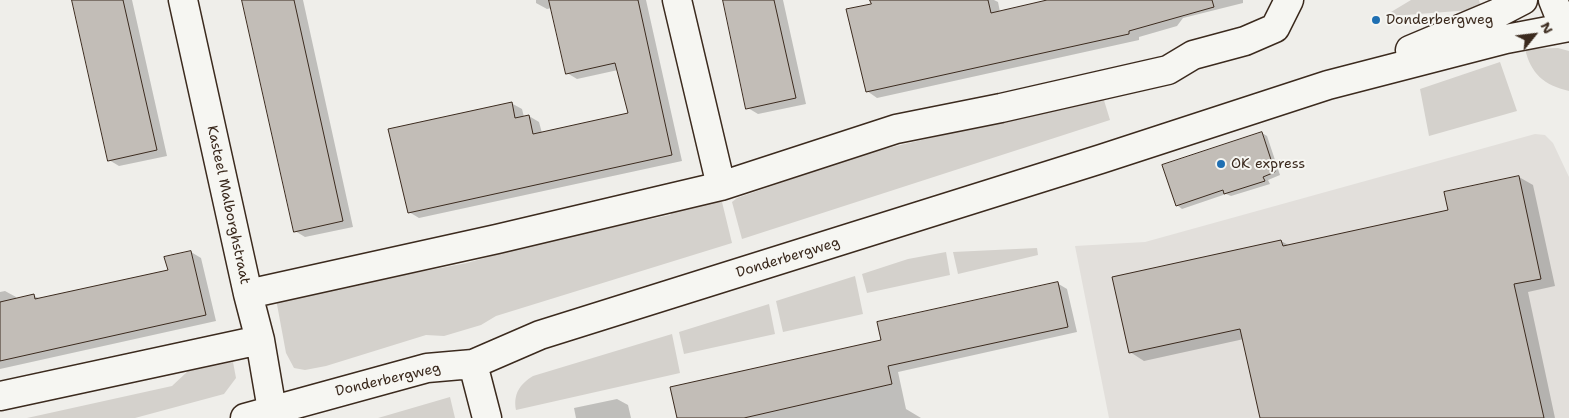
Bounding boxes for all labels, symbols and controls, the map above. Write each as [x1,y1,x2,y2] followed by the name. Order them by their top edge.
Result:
[1509,10,1559,60] north arrow
[1386,12,1493,28] place label: Donderbergweg
[1370,14,1382,26] marker: Donderbergweg
[1537,19,1558,37] text: N
[203,124,253,286] street label: Kasteel Malborghstraat
[1231,156,1305,172] place label: OK express
[1215,158,1227,170] marker: OK express
[734,234,842,282] street label: Donderbergweg
[334,360,442,400] street label: Donderbergweg

